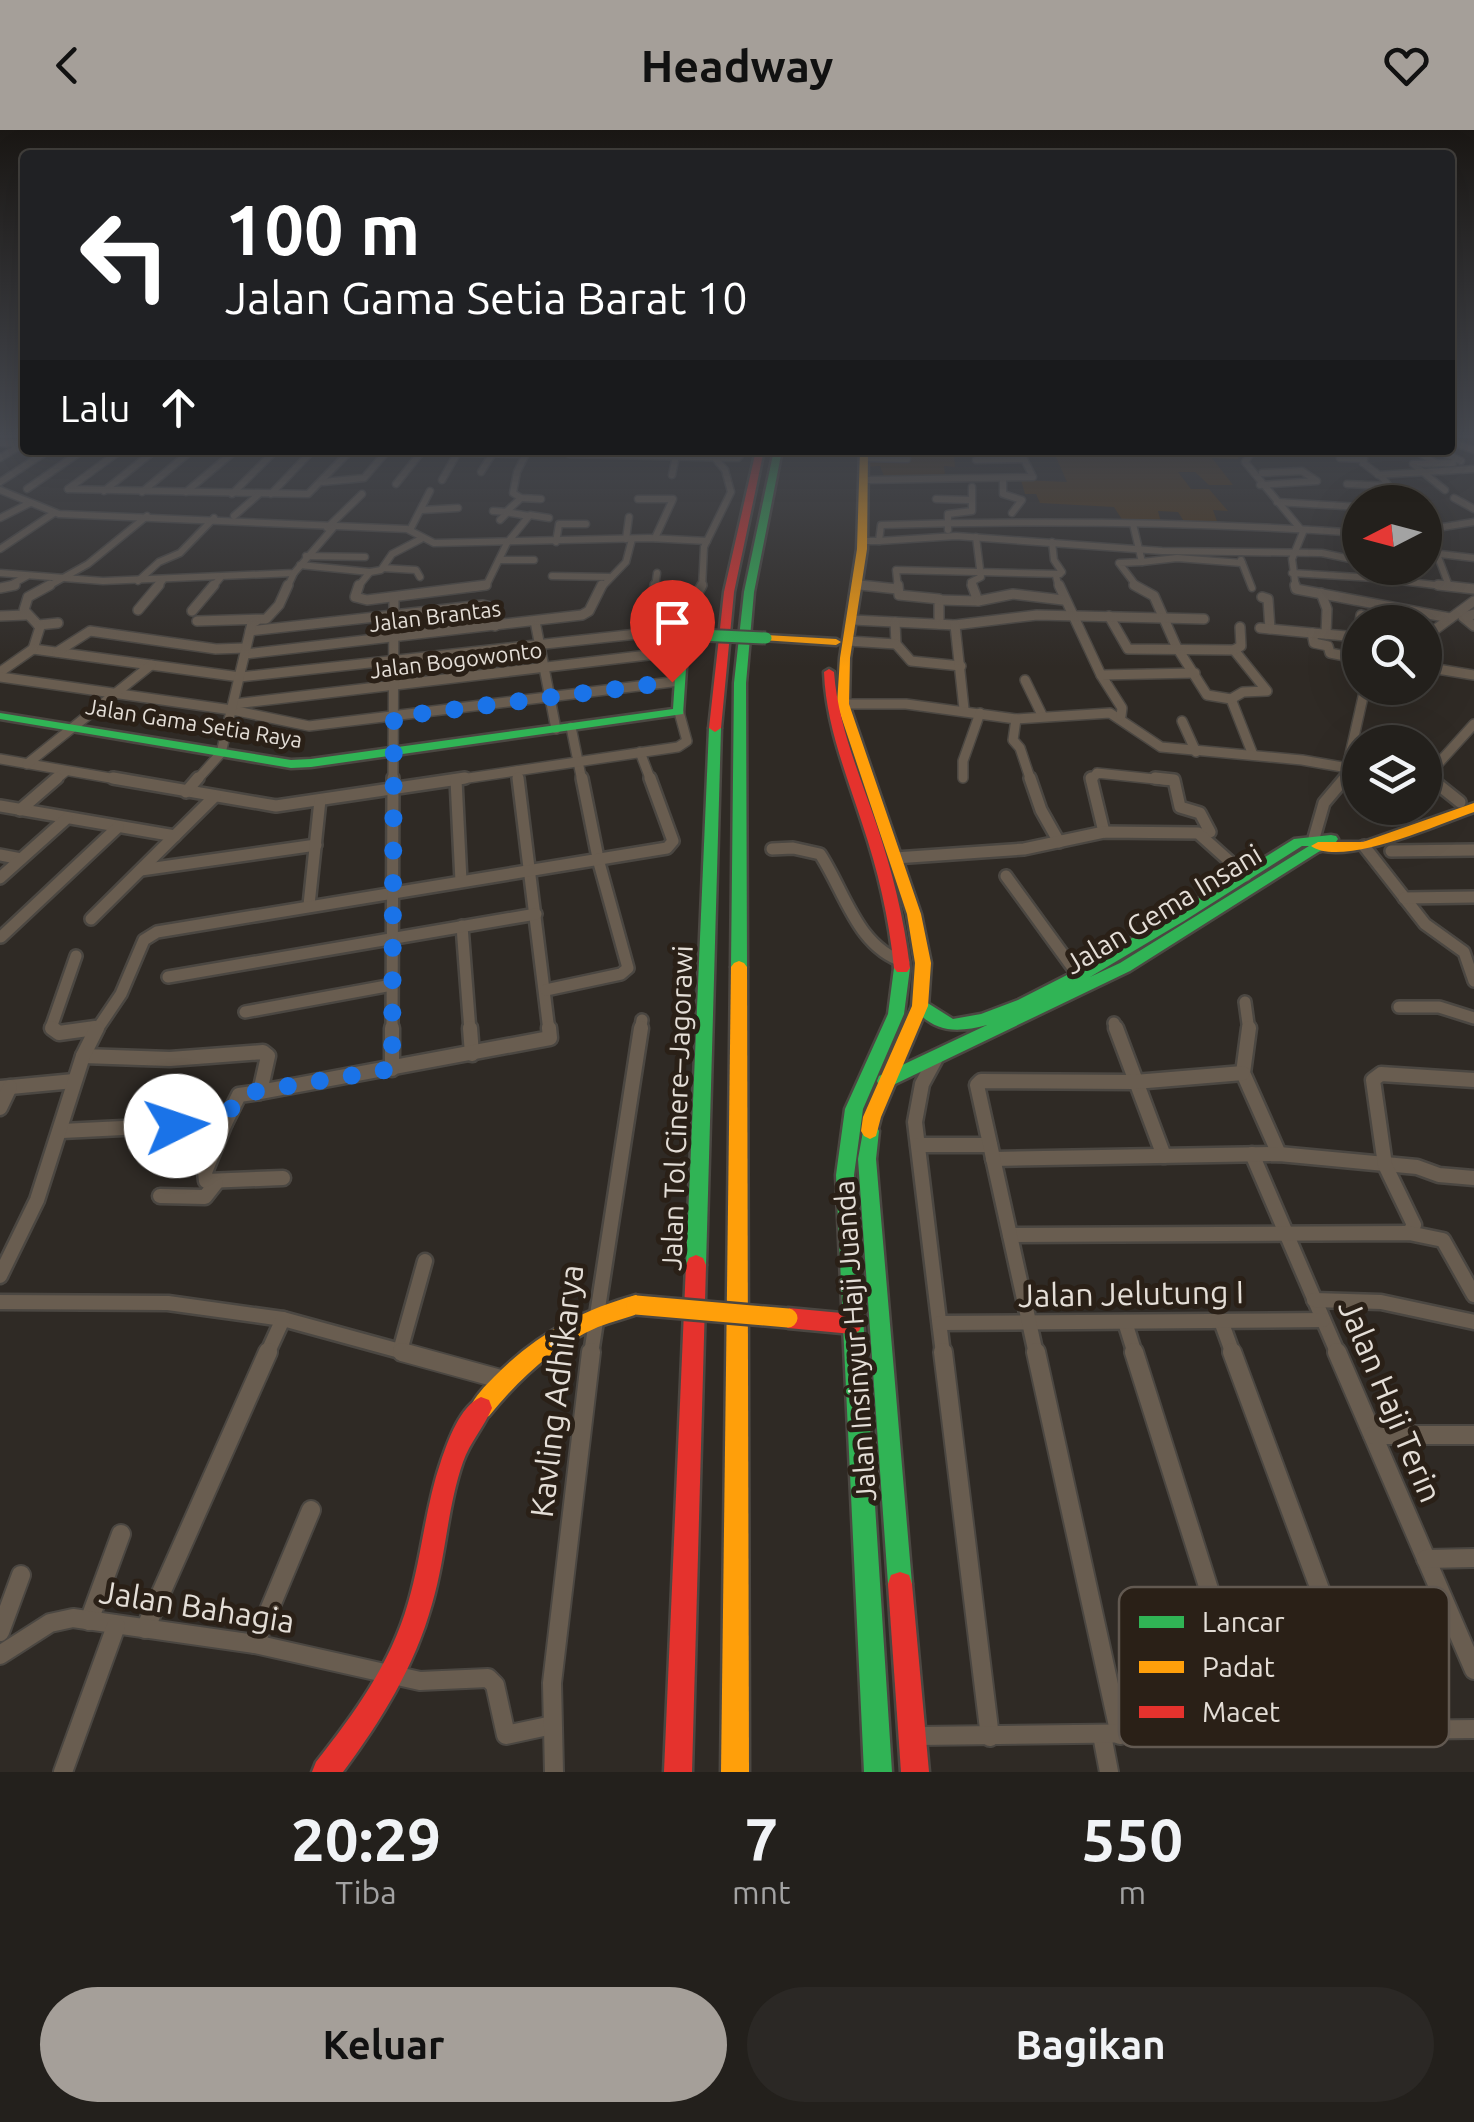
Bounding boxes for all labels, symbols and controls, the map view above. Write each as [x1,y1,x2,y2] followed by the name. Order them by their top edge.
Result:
[40,38,95,93] icon: back
[1379,38,1434,93] icon: heart
[641,40,833,91] text: Headway
[60,190,190,320] icon: left
[225,190,420,268] text: 100 m
[225,272,748,323] text: Jalan Gama Setia Barat 10
[151,380,206,435] icon: ahead
[60,387,131,429] text: Lalu
[1342,485,1442,585] north arrow
[1342,485,1442,825] map controls
[630,580,715,683] pin
[368,595,502,636] street label: Jalan Brantas
[645,595,700,650] icon: arrive
[1342,605,1442,705] button: search
[368,637,543,682] street label: Jalan Bogowonto
[84,693,304,752] street label: Jalan Gama Setia Raya
[1342,725,1442,825] button: layers
[1059,838,1267,980] street label: Jalan Gema Insani
[655,945,698,1271] street label: Jalan Tol Cinere–Jagorawi
[124,1074,228,1178] position arrow
[828,1180,881,1503] street label: Jalan Insinyur Haji Juanda
[523,1262,589,1519] street label: Kavling Adhikarya
[1018,1273,1244,1313] street label: Jalan Jelutung I
[1332,1294,1450,1507] street label: Jalan Haji Terin
[97,1573,297,1639] street label: Jalan Bahagia
[1119,1587,1449,1747] legend
[1202,1606,1285,1637] text: Lancar
[1202,1651,1275,1682] text: Padat
[1202,1696,1280,1727] text: Macet
[291,1805,441,1872] text: 20:29
[744,1805,778,1872] text: 7
[1082,1805,1183,1872] text: 550
[335,1874,397,1910] text: Tiba
[732,1874,791,1910] text: mnt
[1118,1874,1146,1910] text: m
[40,1987,727,2102] button: Keluar
[747,1987,1434,2102] button: Bagikan

